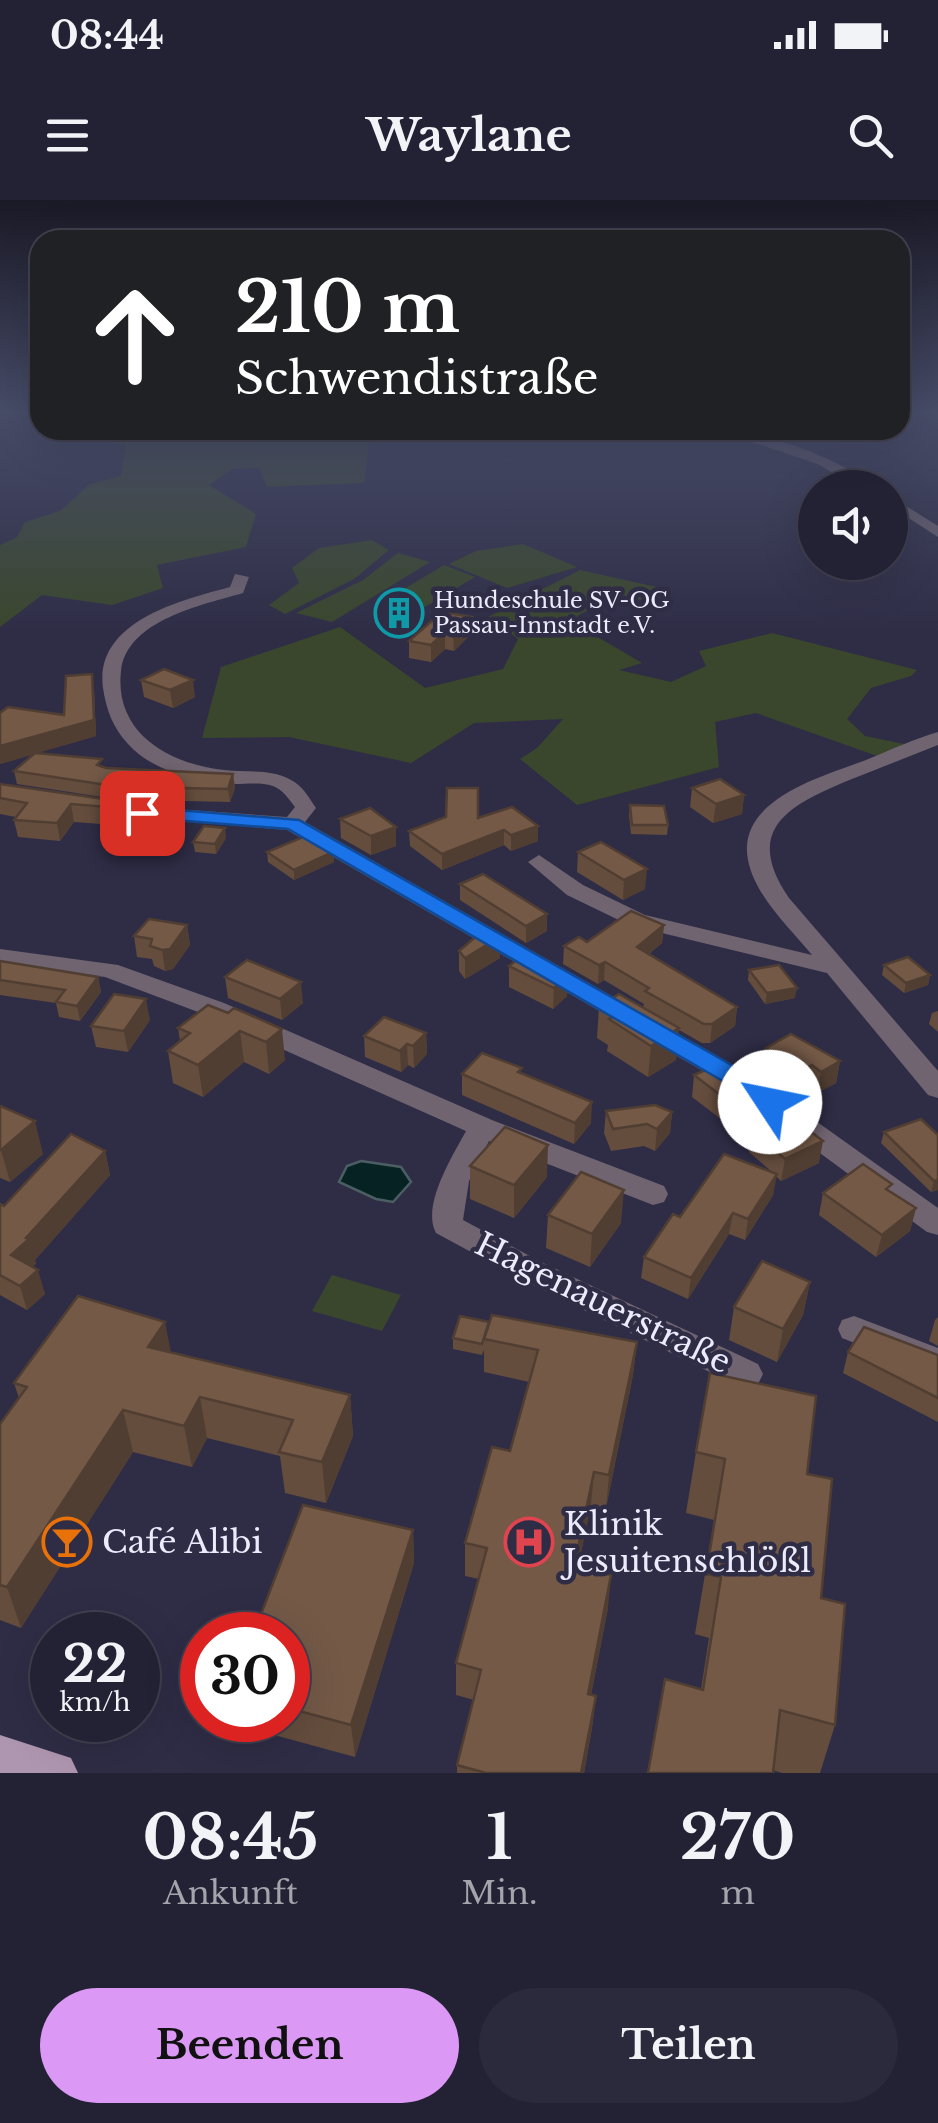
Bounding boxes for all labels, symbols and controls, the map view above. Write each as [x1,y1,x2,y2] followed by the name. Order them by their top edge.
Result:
[50,12,164,59] text: 08:44
[366,107,572,163] text: Waylane
[40,108,95,163] icon: menu
[843,108,898,163] icon: search
[235,264,460,351] text: 210 m
[70,270,200,400] icon: ahead
[235,350,599,406] text: Schwendistraße
[798,470,908,580] map controls
[798,470,908,580] button: sound
[373,587,425,639] building icon: Hundeschule SV-OG Passau-Innstadt e.V.
[434,587,669,639] place label: Hundeschule SV-OG Passau-Innstadt e.V.
[100,771,185,856] pin
[115,786,170,841] icon: arrive
[718,1050,822,1154] position arrow
[469,1224,737,1382] street label: Hagenauerstraße
[560,1504,811,1581] place label: Klinik Jesuitenschlößl
[41,1516,93,1568] bar icon: Café Alibi
[503,1516,555,1568] hospital icon: Klinik Jesuitenschlößl
[102,1522,262,1562] place label: Café Alibi
[180,1612,310,1742] speed limit sign: 30
[62,1633,128,1696] text: 22
[60,1687,130,1718] text: km/h
[143,1801,319,1875] text: 08:45
[486,1801,512,1875] text: 1
[680,1801,795,1875] text: 270
[163,1873,298,1913] text: Ankunft
[461,1873,537,1913] text: Min.
[721,1873,755,1913] text: m
[40,1988,459,2103] button: Beenden
[479,1988,898,2103] button: Teilen

